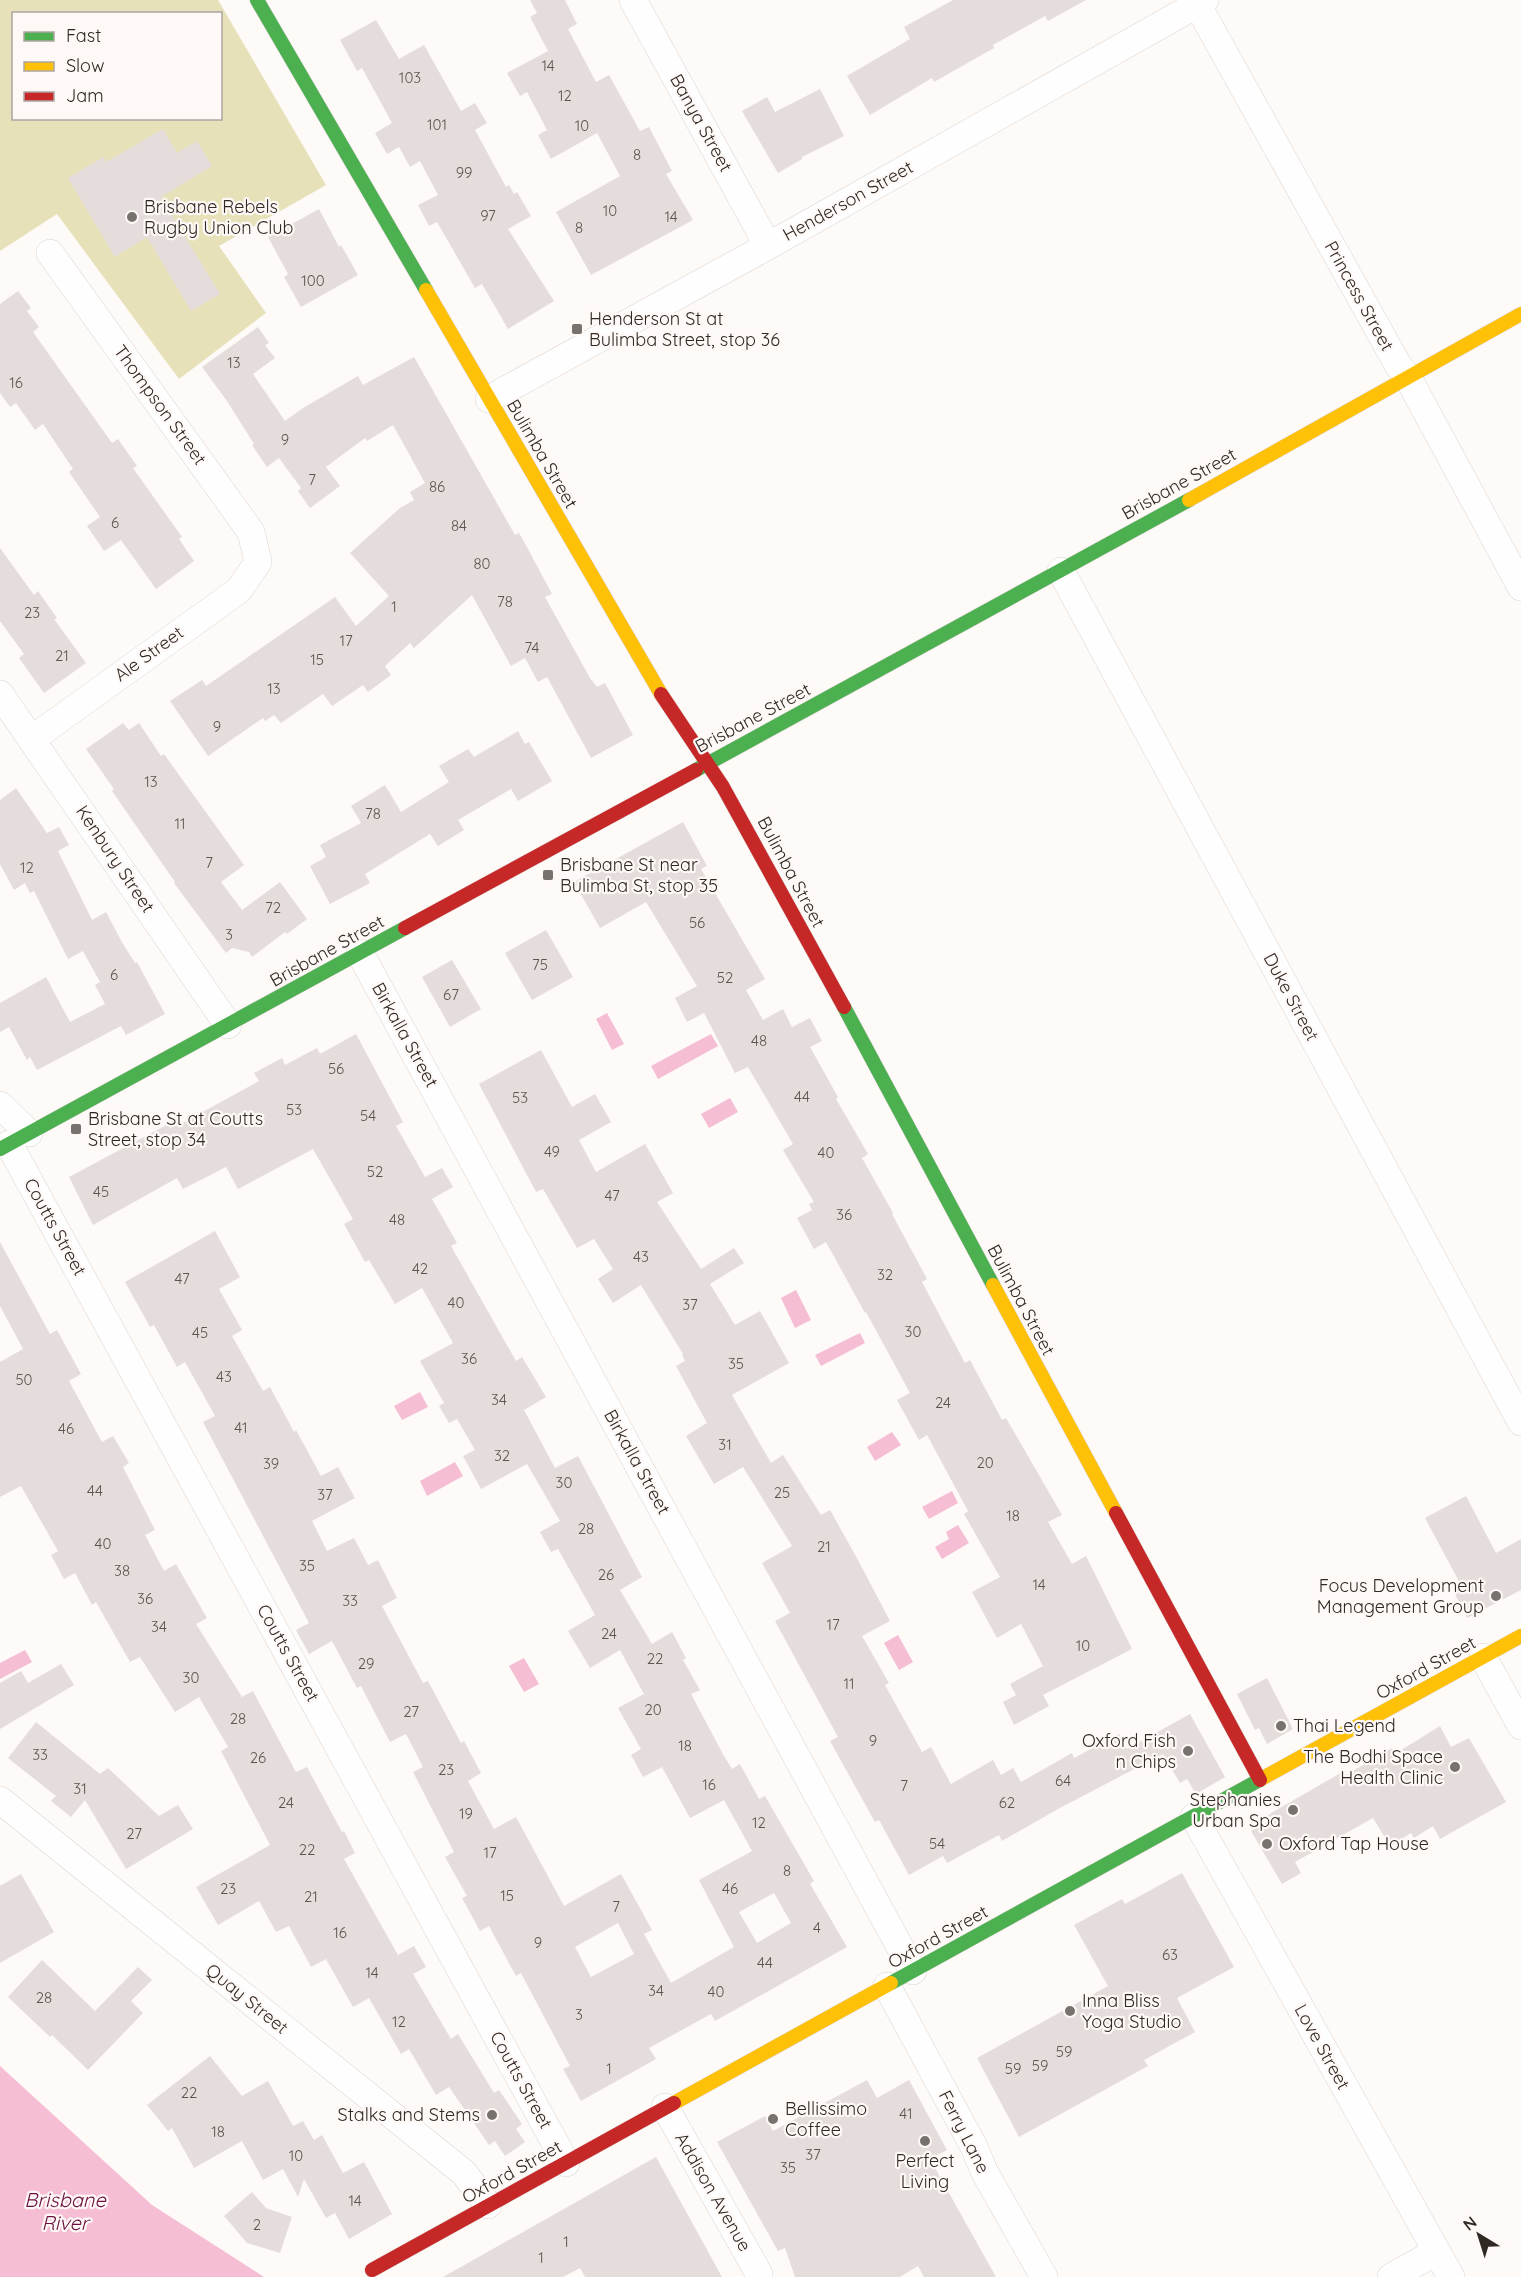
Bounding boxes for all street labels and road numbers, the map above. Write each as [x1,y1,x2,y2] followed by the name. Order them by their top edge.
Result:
[665,70,738,176] street label: Banya Street
[779,155,917,246] street label: Henderson Street
[1320,237,1399,355] street label: Princess Street
[109,340,212,469] street label: Thompson Street
[502,395,583,512] street label: Bulimba Street
[1117,443,1240,525] street label: Brisbane Street
[110,621,188,686] street label: Ale Street
[691,677,814,758] street label: Brisbane Street
[71,801,160,917] street label: Kenbury Street
[753,812,830,931] street label: Bulimba Street
[265,910,388,992] street label: Brisbane Street
[1259,949,1324,1045] street label: Duke Street
[367,978,444,1091] street label: Birkalla Street
[19,1174,92,1280] street label: Coutts Street
[983,1240,1060,1359] street label: Bulimba Street
[599,1405,676,1518] street label: Birkalla Street
[252,1600,325,1706] street label: Coutts Street
[1372,1631,1480,1704] street label: Oxford Street
[884,1900,992,1973] street label: Oxford Street
[201,1958,293,2039] street label: Quay Street
[1290,2000,1355,2093] street label: Love Street
[485,2027,558,2133] street label: Coutts Street
[934,2086,995,2177] street label: Ferry Lane
[670,2128,757,2255] street label: Addison Avenue
[458,2135,566,2208] street label: Oxford Street

